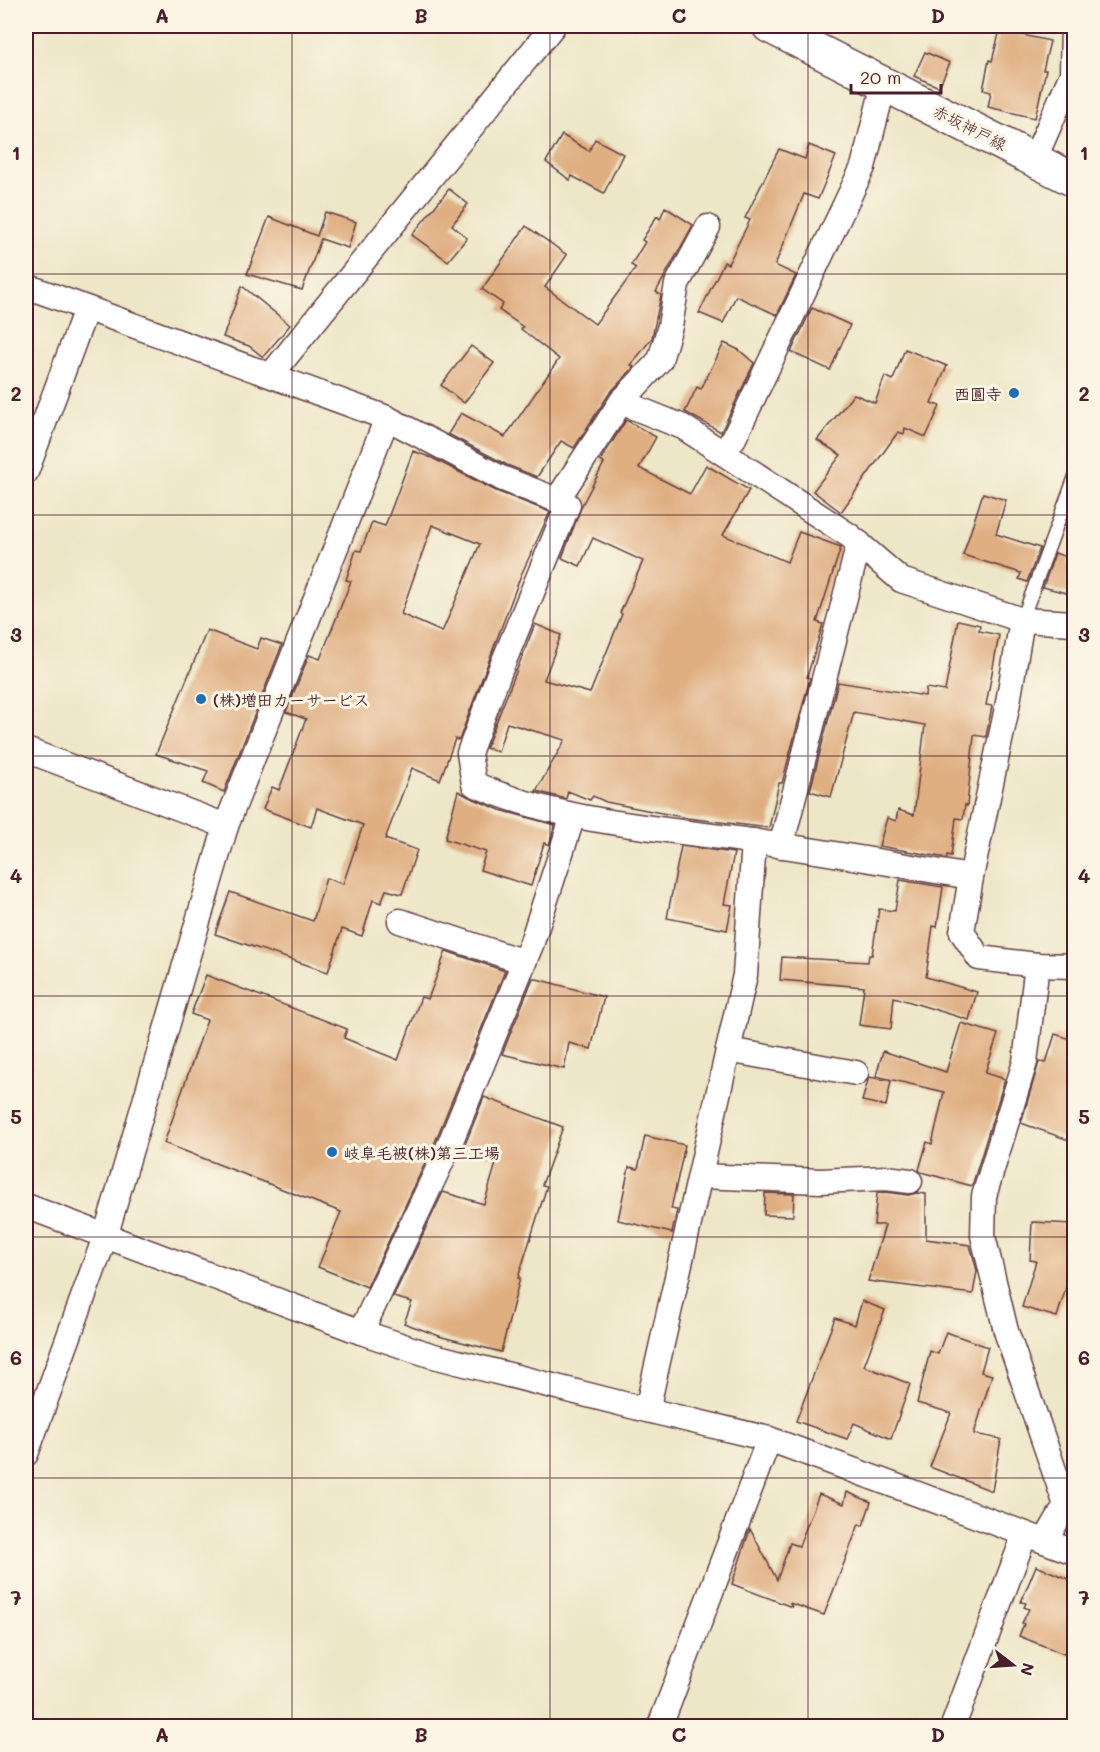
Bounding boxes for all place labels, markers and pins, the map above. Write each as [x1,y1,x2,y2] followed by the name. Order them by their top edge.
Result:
[954,383,1002,404] place label: 西圓寺
[1007,386,1021,400] marker: 西圓寺
[213,689,369,710] place label: (株)増田カーサービス
[194,692,208,706] marker: (株)増田カーサービス
[344,1142,500,1163] place label: 岐阜毛被(株)第三工場
[325,1145,339,1159] marker: 岐阜毛被(株)第三工場

